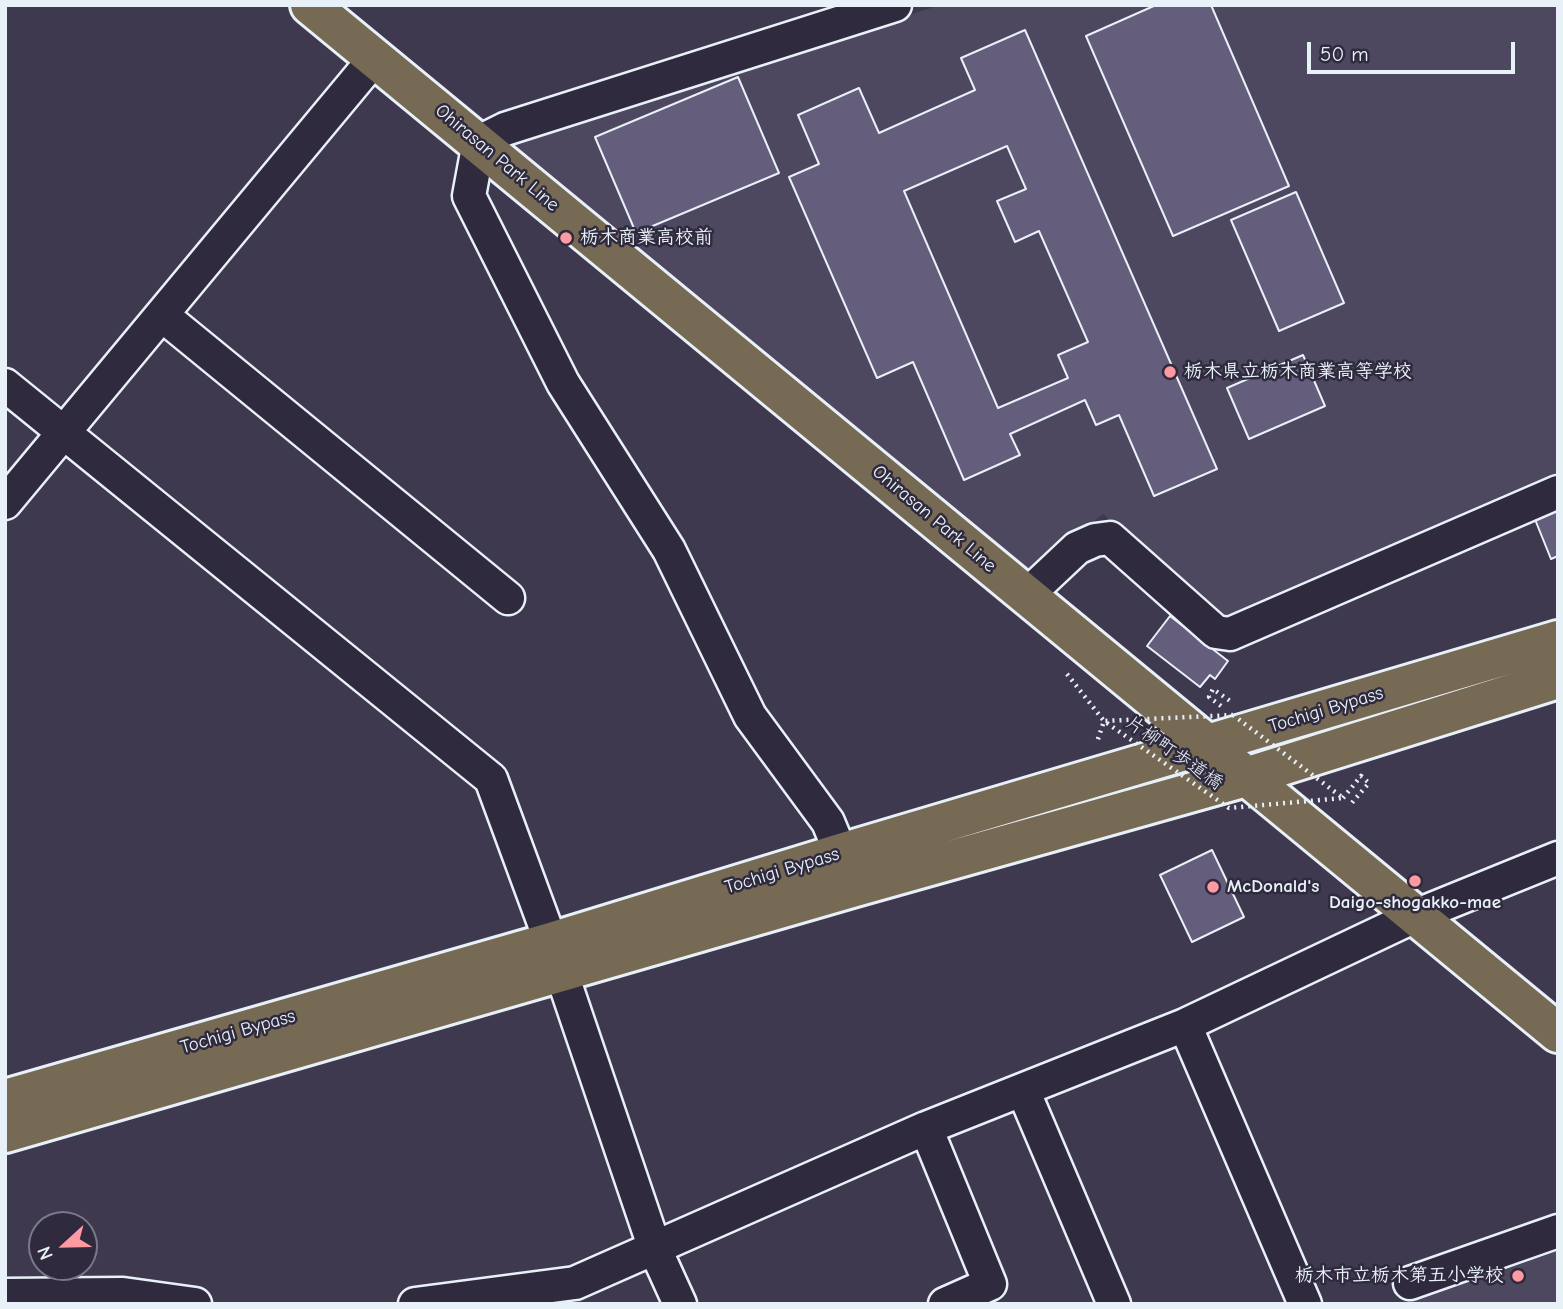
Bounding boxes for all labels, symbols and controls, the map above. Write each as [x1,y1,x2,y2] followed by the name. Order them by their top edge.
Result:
[1311,28,1519,72] scale bar
[1320,42,1369,66] text: 50 m
[430,100,564,216] street label: Ohirasan Park Line
[580,227,713,249] place label: 栃木商業高校前
[558,230,574,246] marker: 栃木商業高校前
[1184,361,1412,383] place label: 栃木県立栃木商業高等学校
[1162,364,1178,380] marker: 栃木県立栃木商業高等学校
[867,461,1001,577] street label: Ohirasan Park Line
[1266,682,1386,738] street label: Tochigi Bypass
[1121,711,1227,795] street label: 片柳町歩道橋
[722,843,842,899] street label: Tochigi Bypass
[1407,873,1423,889] marker: Daigo-shogakko-mae
[1227,876,1319,898] place label: McDonald's
[1205,879,1221,895] marker: McDonald's
[1329,892,1501,914] place label: Daigo-shogakko-mae
[178,1005,298,1059] street label: Tochigi Bypass
[28,1211,98,1281] north arrow
[33,1243,58,1263] text: N
[1295,1265,1504,1287] place label: 栃木市立栃木第五小学校
[1510,1268,1526,1284] marker: 栃木市立栃木第五小学校

